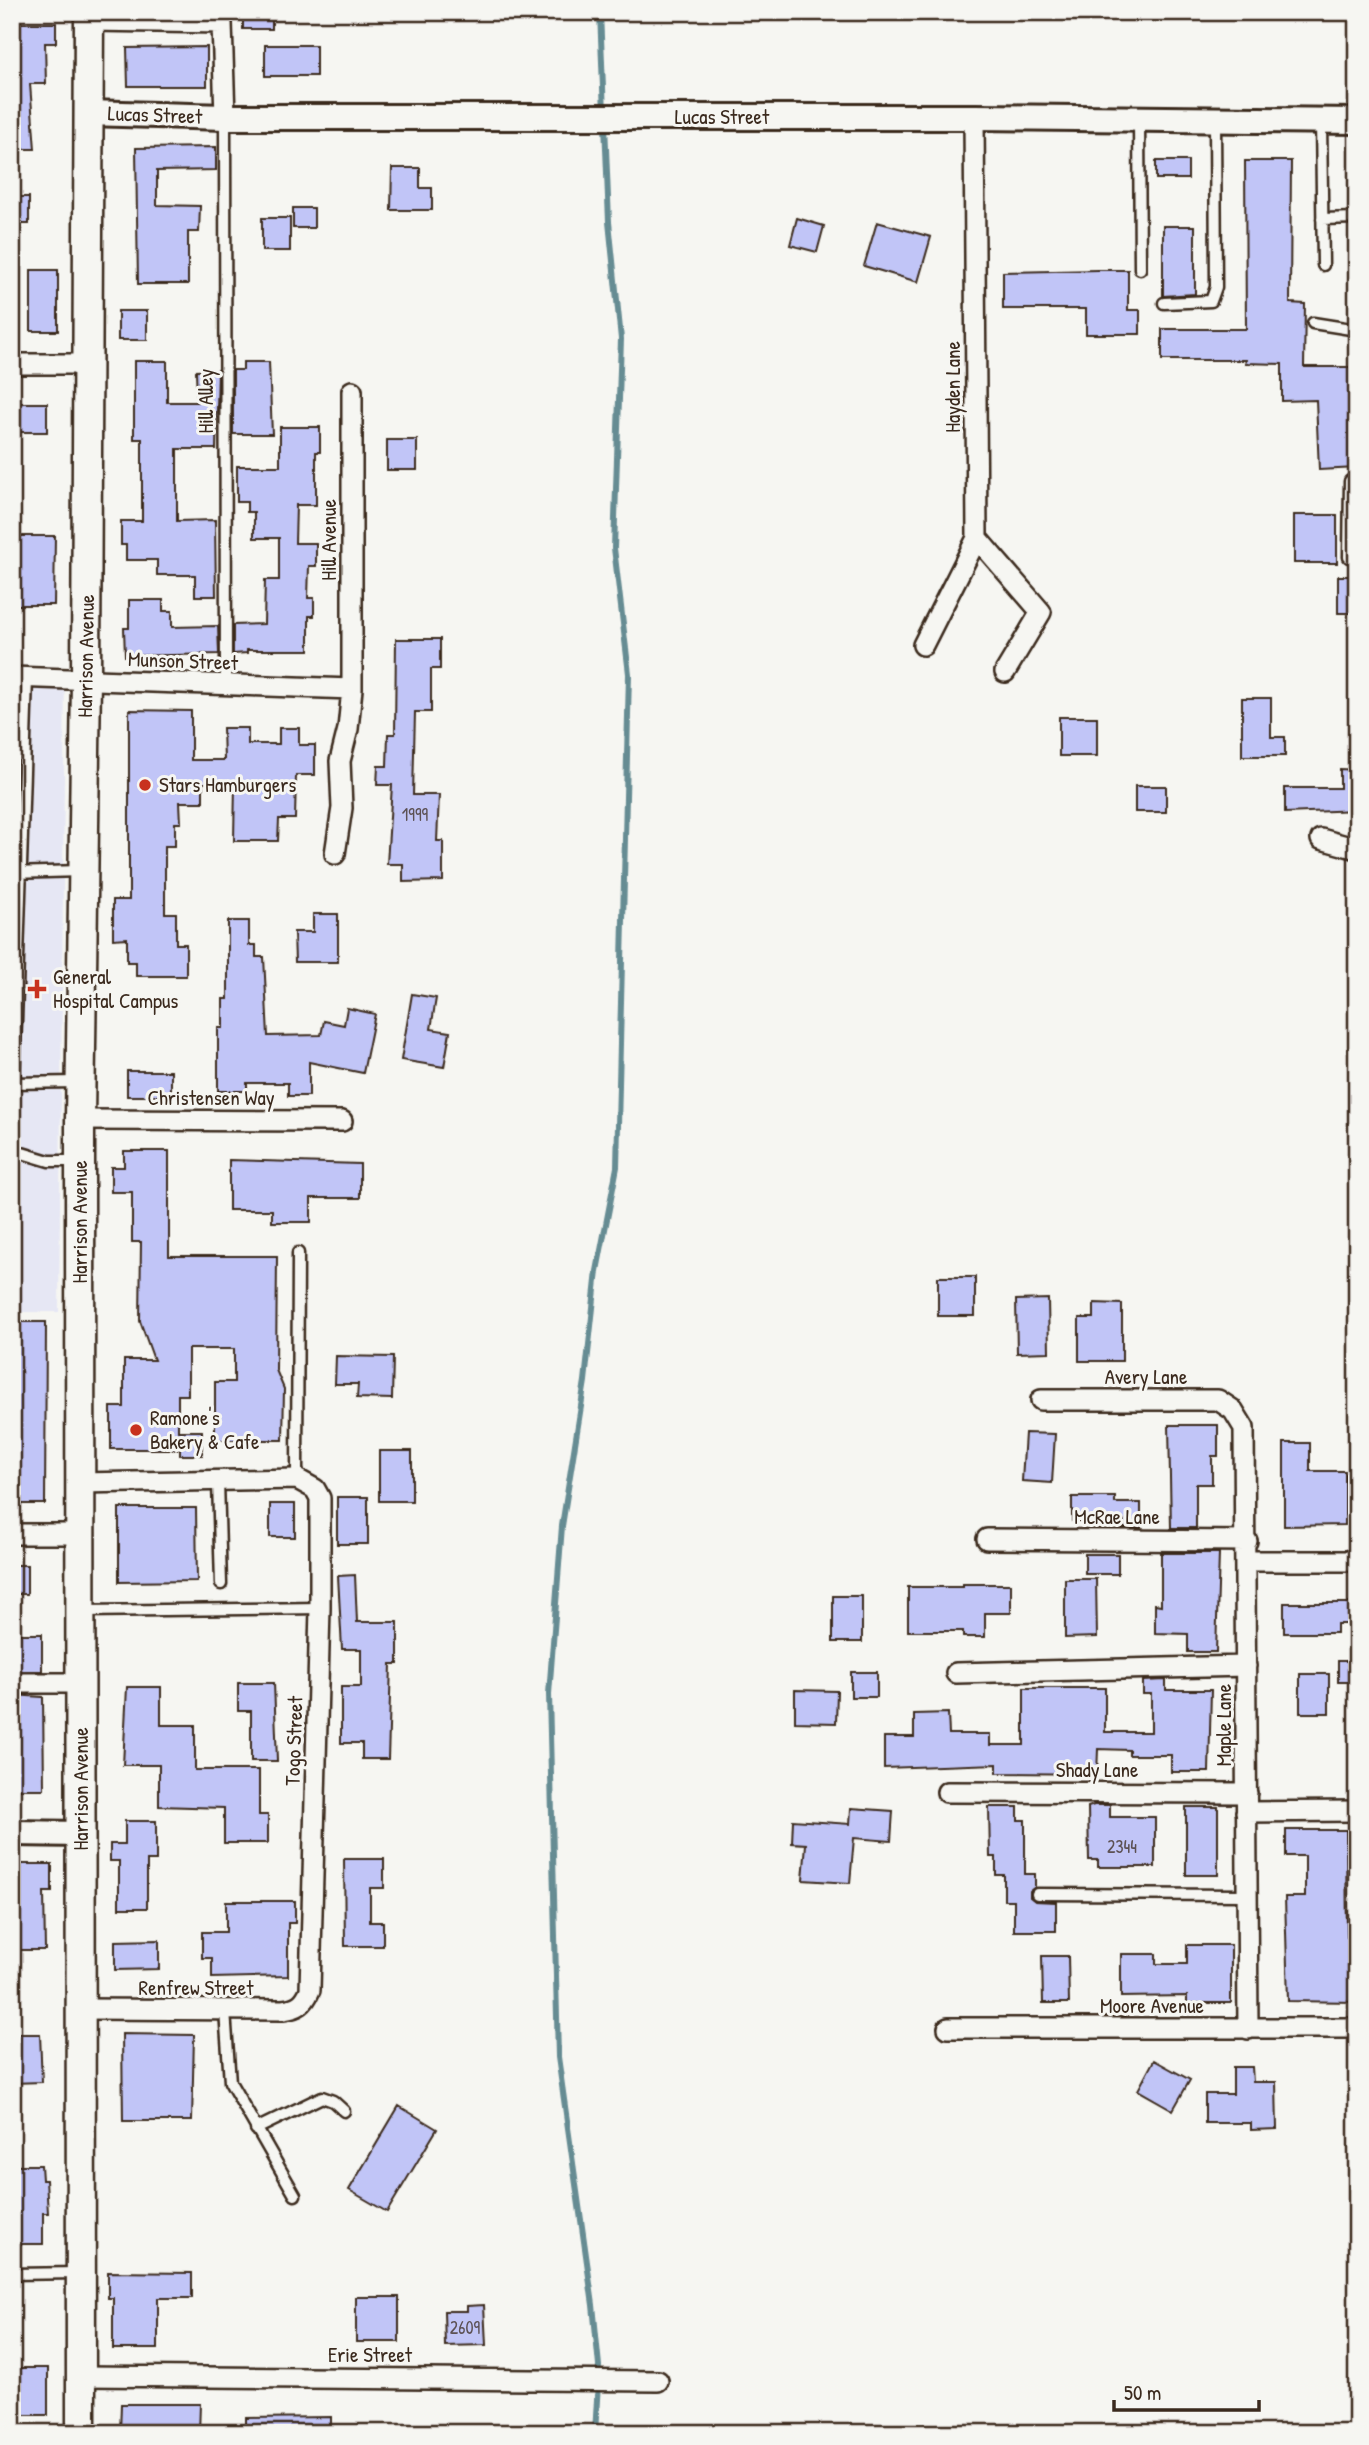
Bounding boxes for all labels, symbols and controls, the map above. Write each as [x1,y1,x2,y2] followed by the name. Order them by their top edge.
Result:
[107,98,203,131] street label: Lucas Street
[675,102,770,131] street label: Lucas Street
[938,341,967,433] street label: Hayden Lane
[191,368,220,433] street label: Hill Alley
[314,499,343,581] street label: Hill Avenue
[70,594,101,718] street label: Harrison Avenue
[127,644,239,677] street label: Munson Street
[159,770,296,799] place label: Stars Hamburgers
[137,777,153,793] marker: Stars Hamburgers
[402,802,429,827] house number: 1999
[53,962,178,1015] place label: General Hospital Campus
[27,979,47,999] marker: General Hospital Campus
[147,1083,275,1112] street label: Christensen Way
[65,1160,94,1284] street label: Harrison Avenue
[1105,1362,1187,1391] street label: Avery Lane
[150,1403,259,1456] place label: Ramone's Bakery & Cafe
[128,1422,144,1438] marker: Ramone's Bakery & Cafe
[1074,1502,1160,1531] street label: McRae Lane
[1209,1684,1238,1766] street label: Maple Lane
[277,1695,310,1786] street label: Togo Street
[66,1727,95,1851] street label: Harrison Avenue
[1056,1755,1138,1784] street label: Shady Lane
[1107,1834,1137,1859] house number: 2344
[139,1973,254,2002] street label: Renfrew Street
[1100,1991,1204,2020] street label: Moore Avenue
[450,2315,481,2340] house number: 2609
[328,2340,413,2369] street label: Erie Street
[1114,2368,1259,2412] scale bar
[1124,2378,1161,2407] text: 50 m

